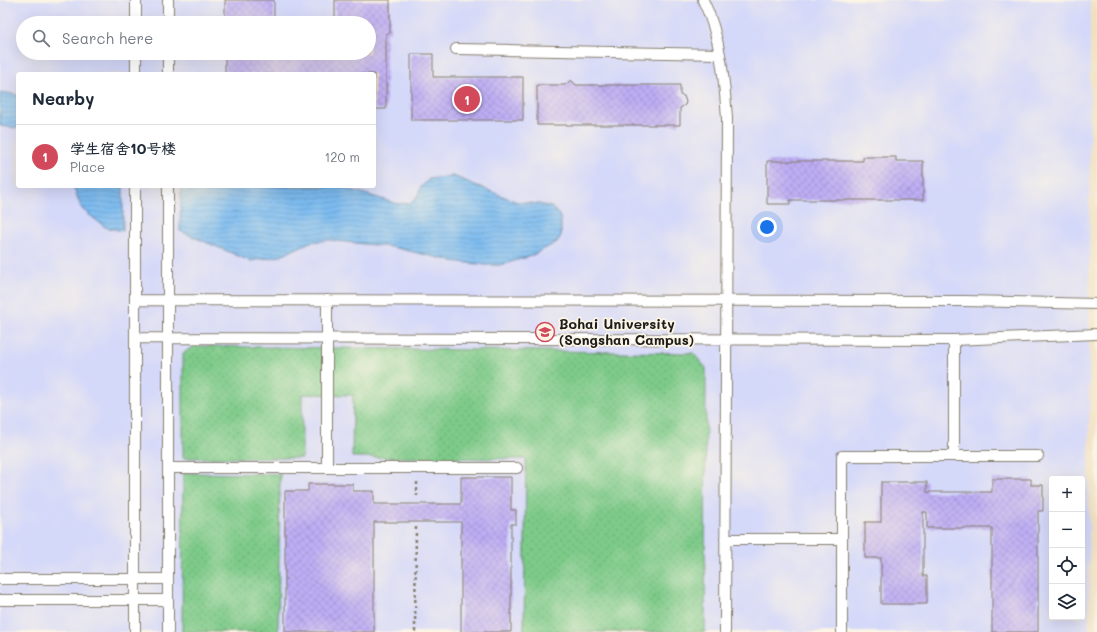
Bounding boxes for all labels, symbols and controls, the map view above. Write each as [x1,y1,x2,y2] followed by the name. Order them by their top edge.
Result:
[16,16,376,60] search box
[30,27,52,49] icon: search
[62,28,153,48] text: Search here
[454,84,480,114] pin: 1
[32,87,94,109] text: Nearby
[70,138,176,158] text: 学生宿舍10号楼
[42,148,48,165] text: 1
[324,148,360,165] text: 120 m
[70,158,105,175] text: Place
[757,217,777,237] your location
[559,314,694,349] place label: Bohai University (Songshan Campus)
[534,321,556,343] school or university icon: Bohai University (Songshan Campus)
[1049,476,1085,620] map controls
[1049,476,1085,512] button: +
[1049,512,1085,548] button: −
[1049,548,1085,584] button: locate
[1049,584,1085,620] button: layers

